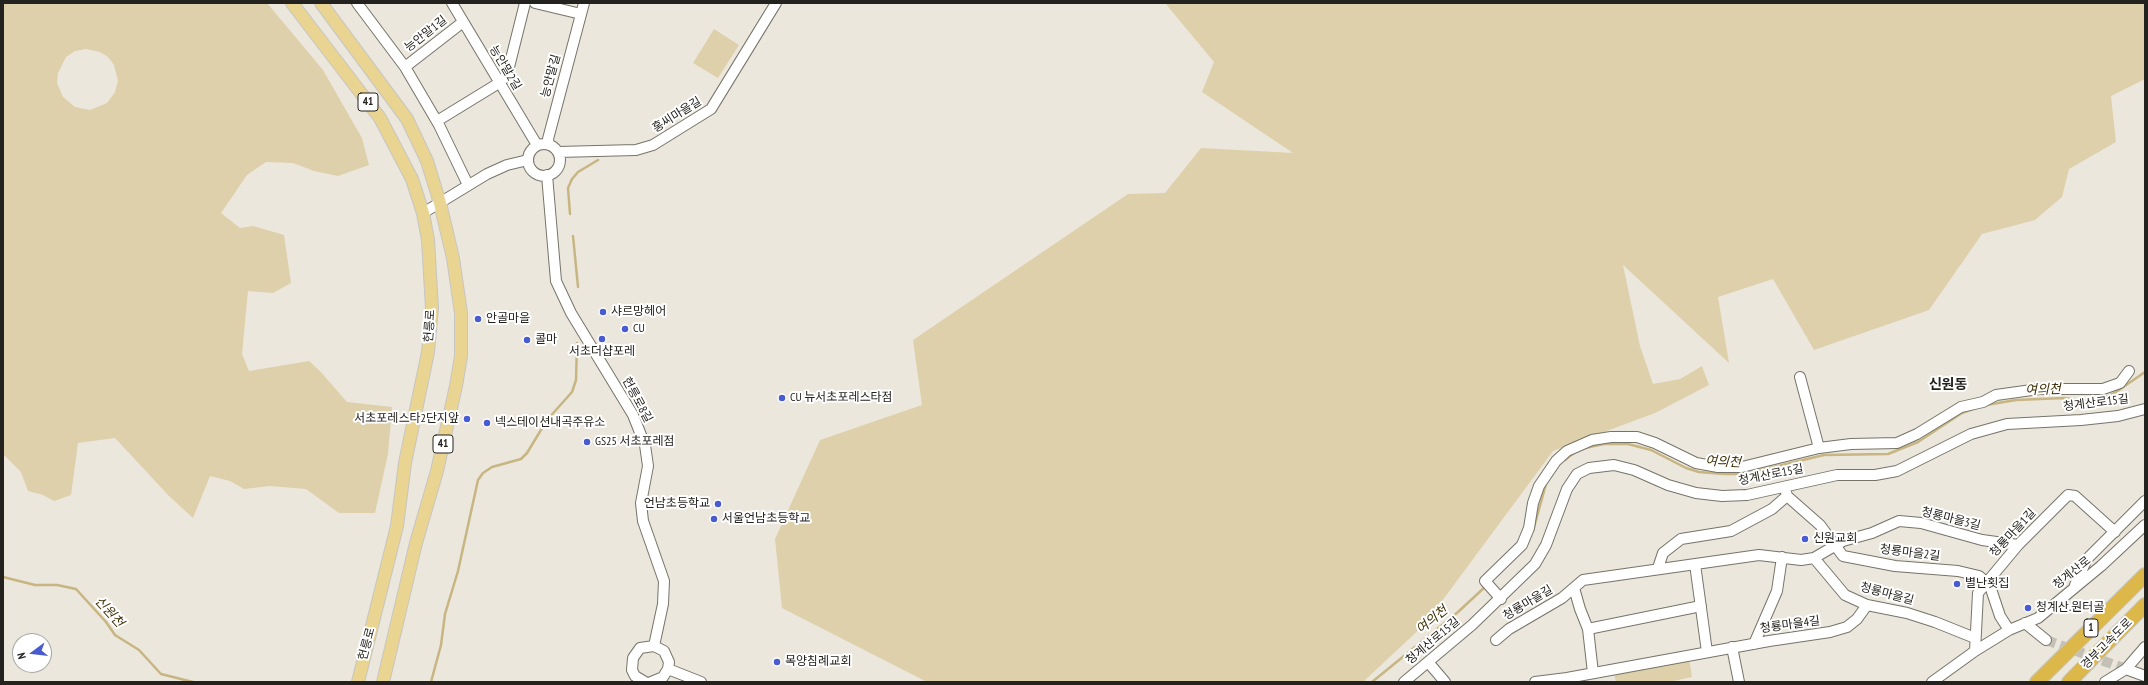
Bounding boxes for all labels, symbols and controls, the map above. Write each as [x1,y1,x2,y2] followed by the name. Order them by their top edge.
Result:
[402,13,450,55] street label: 능안말1길
[486,43,524,93] street label: 능안말2길
[538,53,564,99] street label: 능안말길
[358,93,378,111] road number: 41
[650,94,704,136] street label: 홍씨마을길
[611,305,666,319] place label: 샤르망헤어
[598,307,608,317] marker: 샤르망헤어
[422,309,438,343] street label: 헌릉로
[486,312,530,326] place label: 안골마을
[473,314,483,324] marker: 안골마을
[633,322,645,336] place label: CU
[620,324,630,334] marker: CU
[535,333,557,347] place label: 콜마
[597,334,607,344] marker: 서초더샵포레
[522,335,532,345] marker: 콜마
[569,345,635,359] place label: 서초더샵포레
[619,375,655,425] street label: 헌릉로8길
[1929,377,1967,393] district label: 신원동
[2025,382,2061,398] water label: 여의천
[790,391,893,405] place label: CU 뉴서초포레스타점
[2062,392,2130,414] street label: 청계산로15길
[777,393,787,403] marker: CU 뉴서초포레스타점
[354,412,459,426] place label: 서초포레스타2단지앞
[462,414,472,424] marker: 서초포레스타2단지앞
[495,416,605,430] place label: 넥스테이션내곡주유소
[482,418,492,428] marker: 넥스테이션내곡주유소
[433,435,453,453] road number: 41
[595,435,675,449] place label: GS25 서초포레점
[582,437,592,447] marker: GS25 서초포레점
[1705,453,1741,471] water label: 여의천
[1737,462,1805,488] street label: 청계산로15길
[644,497,710,511] place label: 언남초등학교
[713,499,723,509] marker: 언남초등학교
[1920,505,1982,533] street label: 청룡마을3길
[1987,506,2039,560] street label: 청룡마을1길
[722,512,810,526] place label: 서울언남초등학교
[709,514,719,524] marker: 서울언남초등학교
[1813,532,1857,546] place label: 신원교회
[1800,534,1810,544] marker: 신원교회
[1879,542,1941,564] street label: 청룡마을2길
[2050,554,2094,592] street label: 청계산로
[1965,577,2009,591] place label: 별난횟집
[1952,579,1962,589] marker: 별난횟집
[1858,580,1916,608] street label: 청룡마을길
[1501,583,1555,623] street label: 청룡마을길
[91,593,127,631] water label: 신원천
[2036,601,2104,615] place label: 청계산.원터골
[1413,603,1451,637] water label: 여의천
[2023,603,2033,613] marker: 청계산.원터골
[1403,614,1463,668] street label: 청계산로15길
[1759,614,1821,636] street label: 청룡마을4길
[2078,615,2136,673] street label: 경부고속도로
[2084,619,2098,637] road number: 1
[356,626,378,662] street label: 헌릉로
[12,633,52,673] north arrow
[14,651,29,661] text: N
[785,655,851,669] place label: 목양침례교회
[772,657,782,667] marker: 목양침례교회

